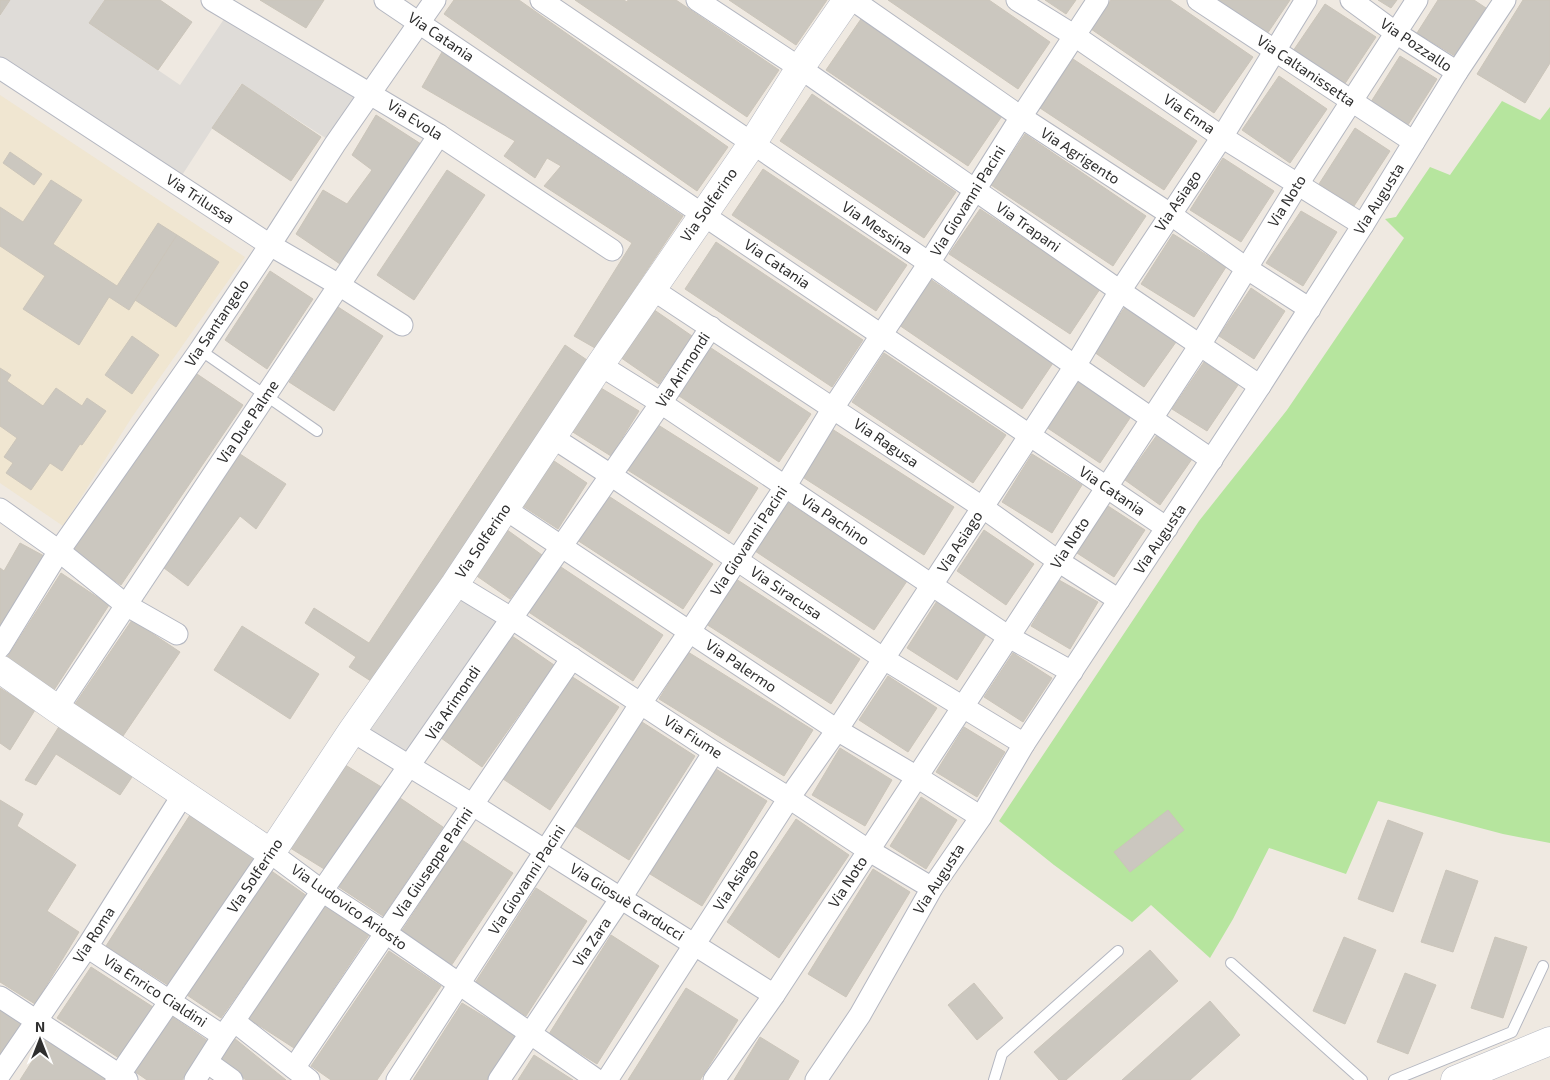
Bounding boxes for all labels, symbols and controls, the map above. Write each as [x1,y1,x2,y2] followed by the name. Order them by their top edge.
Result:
[405,8,478,65] street label: Via Catania
[1377,14,1456,75] street label: Via Pozzallo
[1254,31,1359,110] street label: Via Caltanissetta
[1160,89,1219,137] street label: Via Enna
[385,95,447,143] street label: Via Evola
[1038,123,1124,187] street label: Via Agrigento
[926,142,1008,259] street label: Via Giovanni Pacini
[1349,160,1407,237] street label: Via Augusta
[676,164,740,245] street label: Via Solferino
[1150,166,1204,234] street label: Via Asiago
[163,169,238,227] street label: Via Trilussa
[1263,171,1309,230] street label: Via Noto
[839,197,916,257] street label: Via Messina
[993,197,1064,255] street label: Via Trapani
[741,235,814,292] street label: Via Catania
[180,275,252,370] street label: Via Santangelo
[651,329,713,410] street label: Via Arimondi
[213,376,282,467] street label: Via Due Palme
[851,414,923,471] street label: Via Ragusa
[1076,462,1149,519] street label: Via Catania
[706,482,790,599] street label: Via Giovanni Pacini
[798,490,873,549] street label: Via Pachino
[451,500,514,581] street label: Via Solferino
[1129,500,1189,577] street label: Via Augusta
[933,507,986,576] street label: Via Asiago
[1046,513,1092,572] street label: Via Noto
[747,562,826,623] street label: Via Siracusa
[703,635,780,695] street label: Via Palermo
[421,662,484,743] street label: Via Arimondi
[661,711,726,762] street label: Via Fiume
[388,804,476,921] street label: Via Giuseppe Parini
[484,821,568,938] street label: Via Giovanni Pacini
[223,835,286,916] street label: Via Solferino
[909,840,968,917] street label: Via Augusta
[709,845,762,914] street label: Via Asiago
[824,852,870,911] street label: Via Noto
[288,859,411,953] street label: Via Ludovico Ariosto
[567,859,688,944] street label: Via Giosuè Carducci
[68,903,118,966] street label: Via Roma
[568,913,614,969] street label: Via Zara
[100,950,211,1030] street label: Via Enrico Cialdini
[15,1015,65,1065] north arrow
[35,1018,45,1035] text: N

